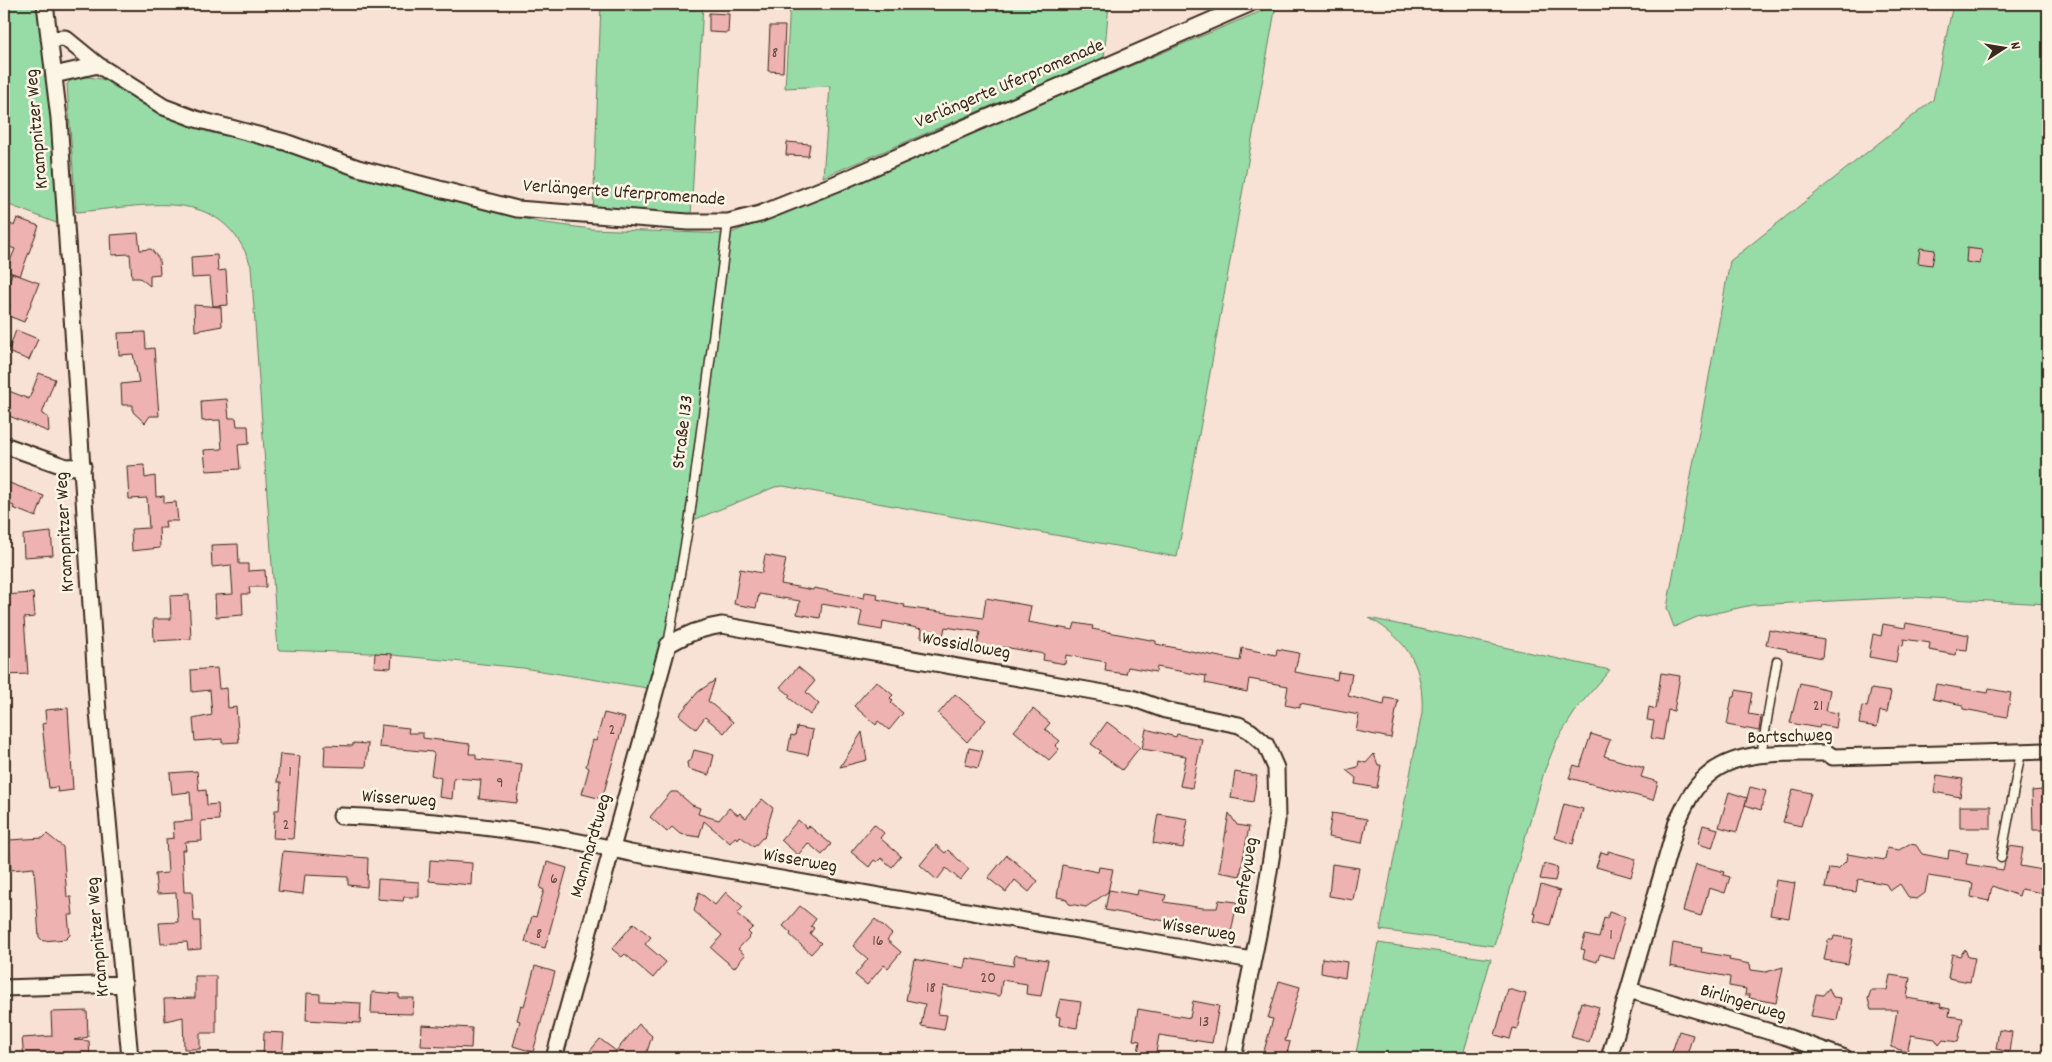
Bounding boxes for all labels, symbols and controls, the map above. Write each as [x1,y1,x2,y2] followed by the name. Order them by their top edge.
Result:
[1980,22,2030,72] north arrow
[911,33,1109,137] street label: Verlängerte Uferpromenade
[2004,40,2025,51] text: N
[772,42,778,65] house number: 8
[19,68,57,190] street label: Krampnitzer Weg
[522,173,726,215] street label: Verlängerte Uferpromenade
[666,394,702,470] street label: Straße 133
[49,471,83,593] street label: Krampnitzer Weg
[920,626,1012,668] street label: Wossidloweg
[1813,695,1823,718] house number: 21
[609,719,616,742] house number: 2
[1747,723,1833,753] street label: Bartschweg
[288,761,292,784] house number: 1
[496,772,504,795] house number: 9
[361,784,437,816] street label: Wisserweg
[564,791,620,901] street label: Mannhardtweg
[283,814,290,837] house number: 2
[1228,835,1266,917] street label: Benfeyweg
[761,842,839,882] street label: Wisserweg
[550,868,558,891] house number: 6
[80,876,118,998] street label: Krampnitzer Weg
[1160,912,1238,950] street label: Wisserweg
[536,923,542,946] house number: 8
[1609,924,1613,947] house number: 1
[872,930,884,953] house number: 16
[980,967,996,990] house number: 20
[926,977,936,1000] house number: 18
[1697,978,1789,1030] street label: Birlingerweg
[1199,1011,1209,1034] house number: 13

